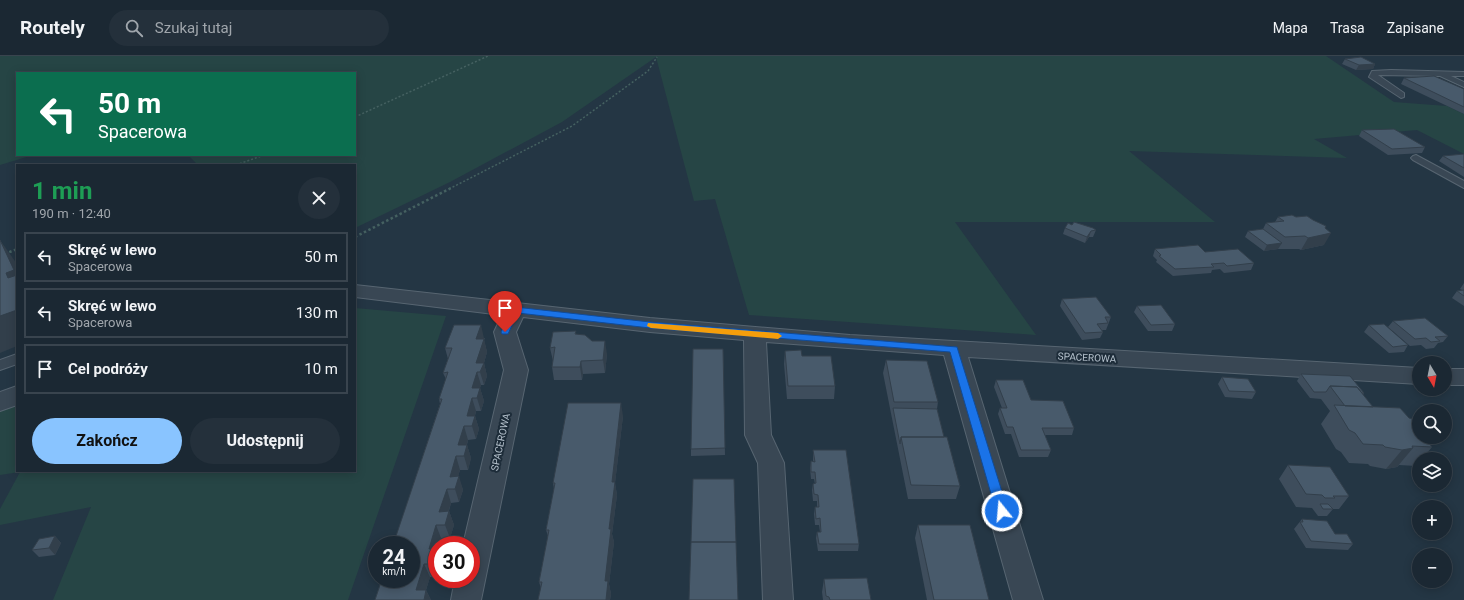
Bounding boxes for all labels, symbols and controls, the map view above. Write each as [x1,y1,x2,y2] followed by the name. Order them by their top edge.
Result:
[109,10,389,46] search box
[20,16,85,39] text: Routely
[123,17,145,39] icon: search
[155,19,232,37] text: Szukaj tutaj
[1273,20,1308,36] text: Mapa
[1330,20,1365,36] text: Trasa
[1387,20,1444,36] text: Zapisane
[98,87,161,120] text: 50 m
[32,88,84,140] icon: left
[98,121,187,142] text: Spacerowa
[32,177,92,205] text: 1 min
[298,177,340,219] button: close
[32,206,111,221] text: 190 m · 12:40
[68,241,157,259] text: Skręć w lewo
[34,246,56,268] icon: left
[304,248,338,266] text: 50 m
[68,259,132,274] text: Spacerowa
[488,291,522,332] pin
[68,297,157,315] text: Skręć w lewo
[494,297,516,319] icon: arrive
[34,302,56,324] icon: left
[296,304,338,322] text: 130 m
[68,315,132,330] text: Spacerowa
[1057,350,1117,365] street label: SPACEROWA
[1412,356,1452,396] north arrow
[1412,356,1452,588] map controls
[34,358,56,380] icon: arrive
[68,360,148,378] text: Cel podróży
[304,360,338,378] text: 10 m
[1412,404,1452,444] button: search
[489,412,512,472] street label: SPACEROWA
[32,418,182,464] button: Zakończ
[190,418,340,464] button: Udostępnij
[1412,452,1452,492] button: layers
[981,490,1023,532] position arrow
[1412,500,1452,540] button: +
[428,536,480,588] speed limit sign: 30
[383,545,405,569] text: 24
[1412,548,1452,588] button: −
[382,566,406,577] text: km/h

